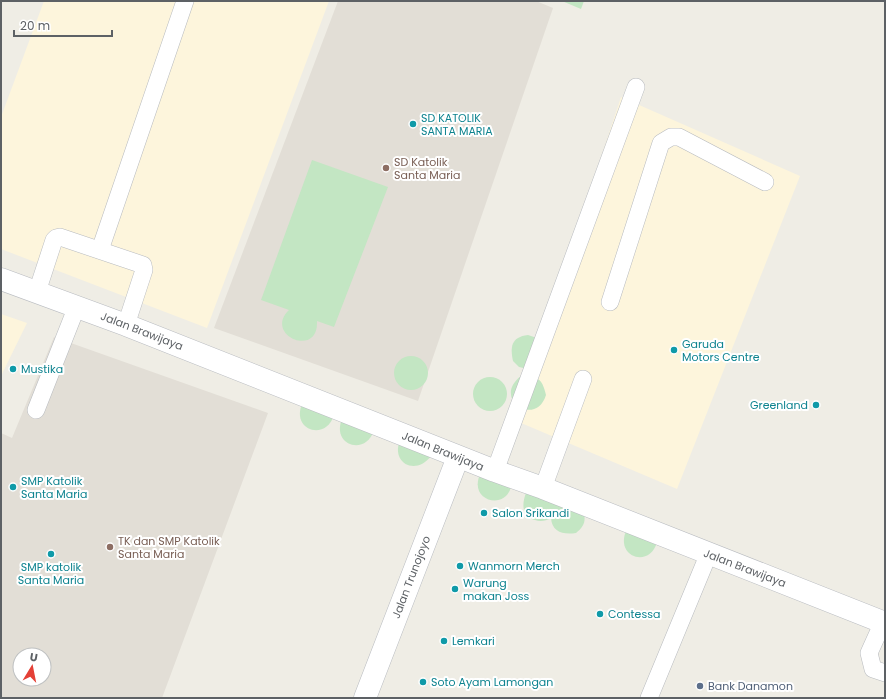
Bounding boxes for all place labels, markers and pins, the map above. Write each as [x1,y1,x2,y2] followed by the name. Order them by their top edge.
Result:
[421,110,493,139] place label: SD KATOLIK SANTA MARIA
[408,119,418,129] marker: SD KATOLIK SANTA MARIA
[394,154,460,183] place label: SD Katolik Santa Maria
[381,163,391,173] marker: SD Katolik Santa Maria
[682,336,760,365] place label: Garuda Motors Centre
[669,345,679,355] marker: Garuda Motors Centre
[21,361,63,377] place label: Mustika
[8,364,18,374] marker: Mustika
[750,397,808,413] place label: Greenland
[811,400,821,410] marker: Greenland
[21,473,87,502] place label: SMP Katolik Santa Maria
[8,482,18,492] marker: SMP Katolik Santa Maria
[492,505,569,521] place label: Salon Srikandi
[479,508,489,518] marker: Salon Srikandi
[118,533,220,562] place label: TK dan SMP Katolik Santa Maria
[105,542,115,552] marker: TK dan SMP Katolik Santa Maria
[46,549,56,559] marker: SMP katolik Santa Maria
[468,558,560,574] place label: Wanmorn Merch
[18,559,84,588] place label: SMP katolik Santa Maria
[455,561,465,571] marker: Wanmorn Merch
[463,575,529,604] place label: Warung makan Joss
[450,584,460,594] marker: Warung makan Joss
[608,606,660,622] place label: Contessa
[595,609,605,619] marker: Contessa
[452,633,495,649] place label: Lemkari
[439,636,449,646] marker: Lemkari
[431,674,553,690] place label: Soto Ayam Lamongan
[418,677,428,687] marker: Soto Ayam Lamongan
[708,678,793,694] place label: Bank Danamon
[695,681,705,691] marker: Bank Danamon

